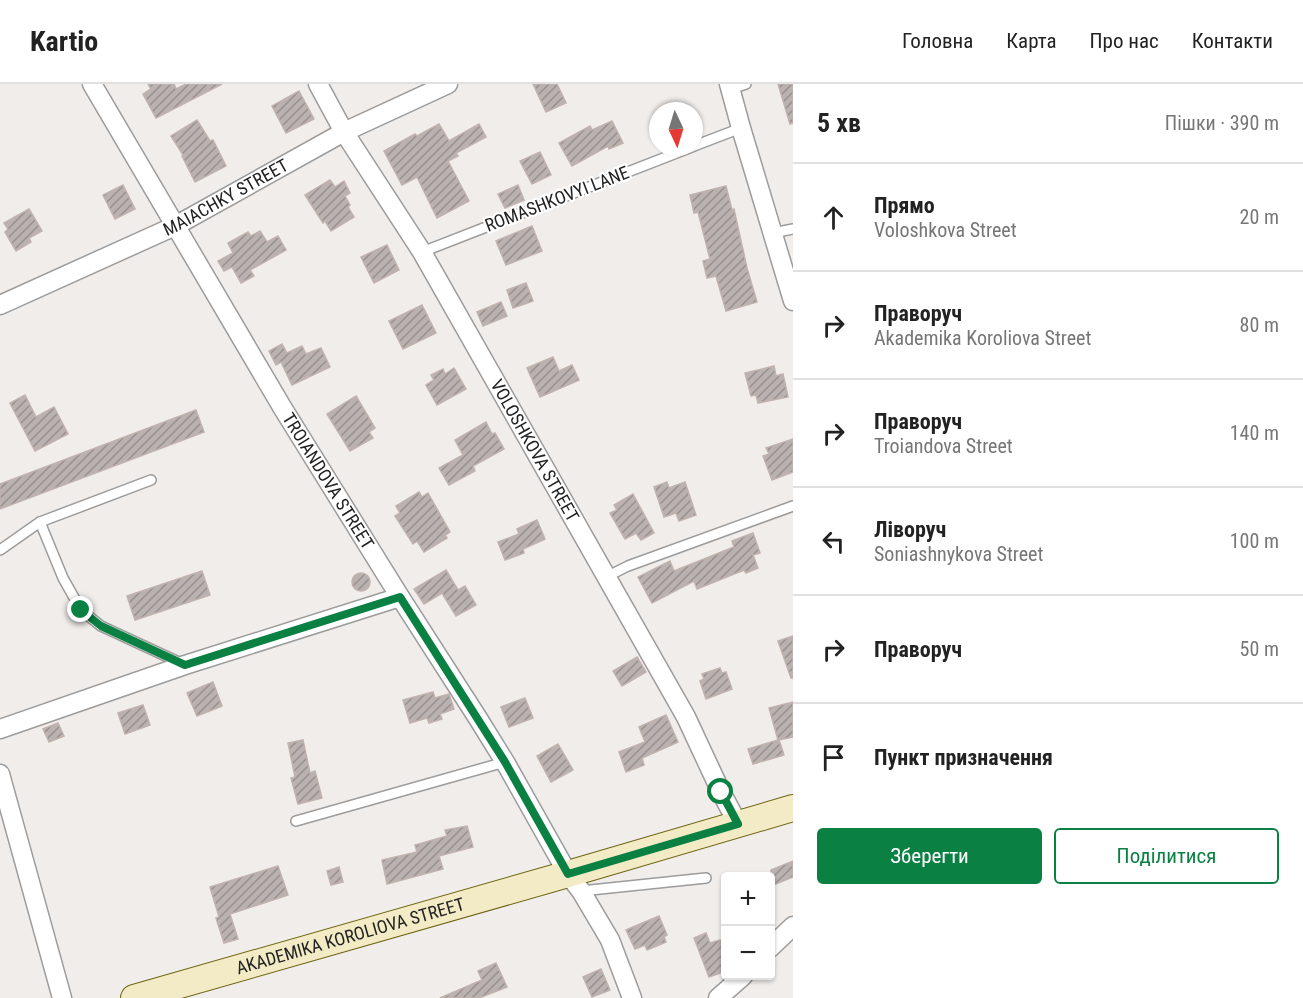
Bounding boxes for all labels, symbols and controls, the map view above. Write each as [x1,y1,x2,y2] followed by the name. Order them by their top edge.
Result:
[30,25,98,58] text: Kartio
[902,29,973,53] text: Головна
[1006,29,1057,53] text: Карта
[1090,29,1159,53] text: Про нас
[1192,29,1273,53] text: Контакти
[649,102,703,156] north arrow
[817,108,861,138] text: 5 хв
[1165,111,1279,135] text: Пішки · 390 m
[160,154,292,240] street label: MAIACHKY STREET
[482,161,632,236] street label: ROMASHKOVYI LANE
[874,193,935,218] text: Прямо
[817,201,850,234] icon: ahead
[1240,205,1279,229] text: 20 m
[874,218,1017,242] text: Voloshkova Street
[874,301,962,326] text: Праворуч
[817,309,850,342] icon: right
[1240,313,1279,337] text: 80 m
[874,326,1091,350] text: Akademika Koroliova Street
[487,376,584,525] street label: VOLOSHKOVA STREET
[278,409,379,553] street label: TROIANDOVA STREET
[874,409,962,434] text: Праворуч
[817,417,850,450] icon: right
[1230,421,1279,445] text: 140 m
[874,434,1013,458] text: Troiandova Street
[874,517,946,542] text: Ліворуч
[817,525,850,558] icon: left
[1230,529,1279,553] text: 100 m
[874,542,1043,566] text: Soniashnykova Street
[67,596,93,622] route end
[817,633,850,666] icon: right
[874,637,962,662] text: Праворуч
[1240,637,1279,661] text: 50 m
[817,741,850,774] icon: arrive
[874,745,1053,770] text: Пункт призначення
[707,778,733,804] route start
[817,828,1042,884] button: Зберегти
[1054,828,1279,884] button: Поділитися
[721,872,775,980] map controls
[721,872,775,926] button: +
[234,893,467,978] street label: AKADEMIKA KOROLIOVA STREET
[721,926,775,980] button: −

